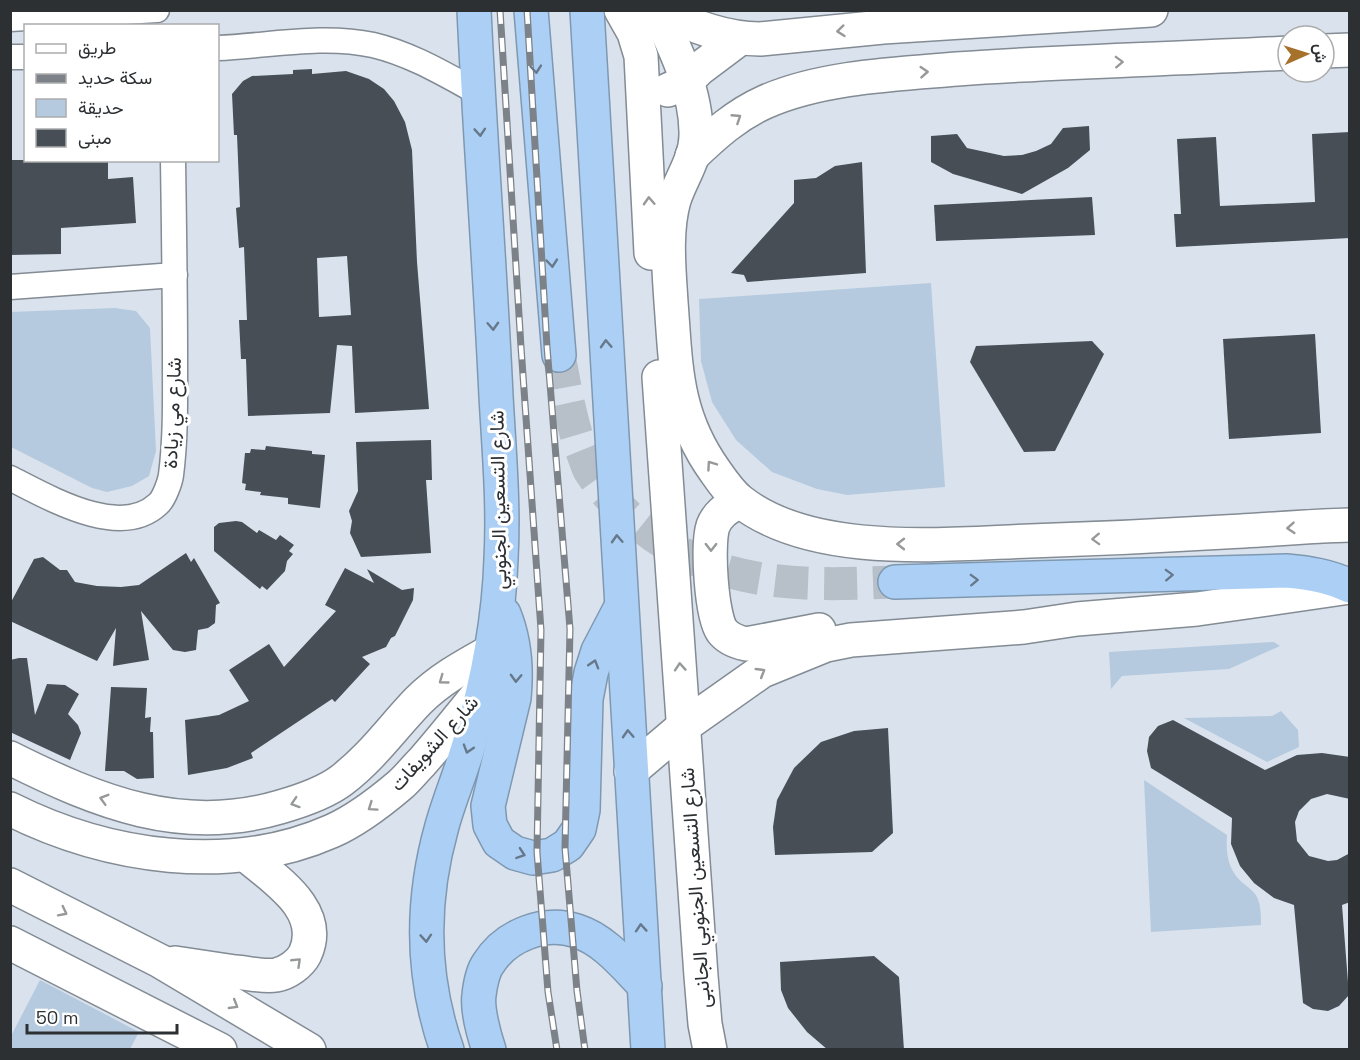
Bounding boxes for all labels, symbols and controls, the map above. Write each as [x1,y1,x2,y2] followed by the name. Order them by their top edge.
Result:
[24,24,219,162] legend
[837,24,846,37] one-way arrow
[1276,24,1336,84] north arrow
[78,36,116,59] text: طريق
[1309,43,1331,63] text: ش
[1114,55,1123,68] one-way arrow
[529,64,542,73] one-way arrow
[920,65,929,78] one-way arrow
[78,66,152,89] text: سكة حديد
[78,96,124,119] text: حديقة
[730,114,741,125] one-way arrow
[78,126,112,149] text: مبنى
[473,127,486,136] one-way arrow
[642,196,655,205] one-way arrow
[545,259,558,268] one-way arrow
[486,322,499,331] one-way arrow
[599,340,612,349] one-way arrow
[157,357,191,469] street label: شارع مي زيادة
[483,410,517,590] street label: شارع التسعين الجنوبي
[707,461,718,472] one-way arrow
[1287,521,1296,534] one-way arrow
[1092,533,1101,545] one-way arrow
[611,534,624,543] one-way arrow
[897,538,906,550] one-way arrow
[705,542,717,551] one-way arrow
[1165,568,1174,581] one-way arrow
[970,574,979,586] one-way arrow
[587,659,599,670] one-way arrow
[673,663,686,672] one-way arrow
[755,668,765,680] one-way arrow
[438,673,449,684] one-way arrow
[509,673,522,682] one-way arrow
[384,690,485,797] street label: شارع الشويفات
[622,729,635,738] one-way arrow
[463,743,475,754] one-way arrow
[674,767,720,1009] street label: شارع التسعين الجنوبي الجانبى
[99,794,110,806] one-way arrow
[290,795,301,808] one-way arrow
[367,800,378,811] one-way arrow
[515,847,526,859] one-way arrow
[56,905,67,916] one-way arrow
[634,924,647,933] one-way arrow
[419,933,432,942] one-way arrow
[289,959,300,970] one-way arrow
[27,997,177,1035] scale bar
[228,998,238,1009] one-way arrow
[36,1006,78,1029] text: 50 m

